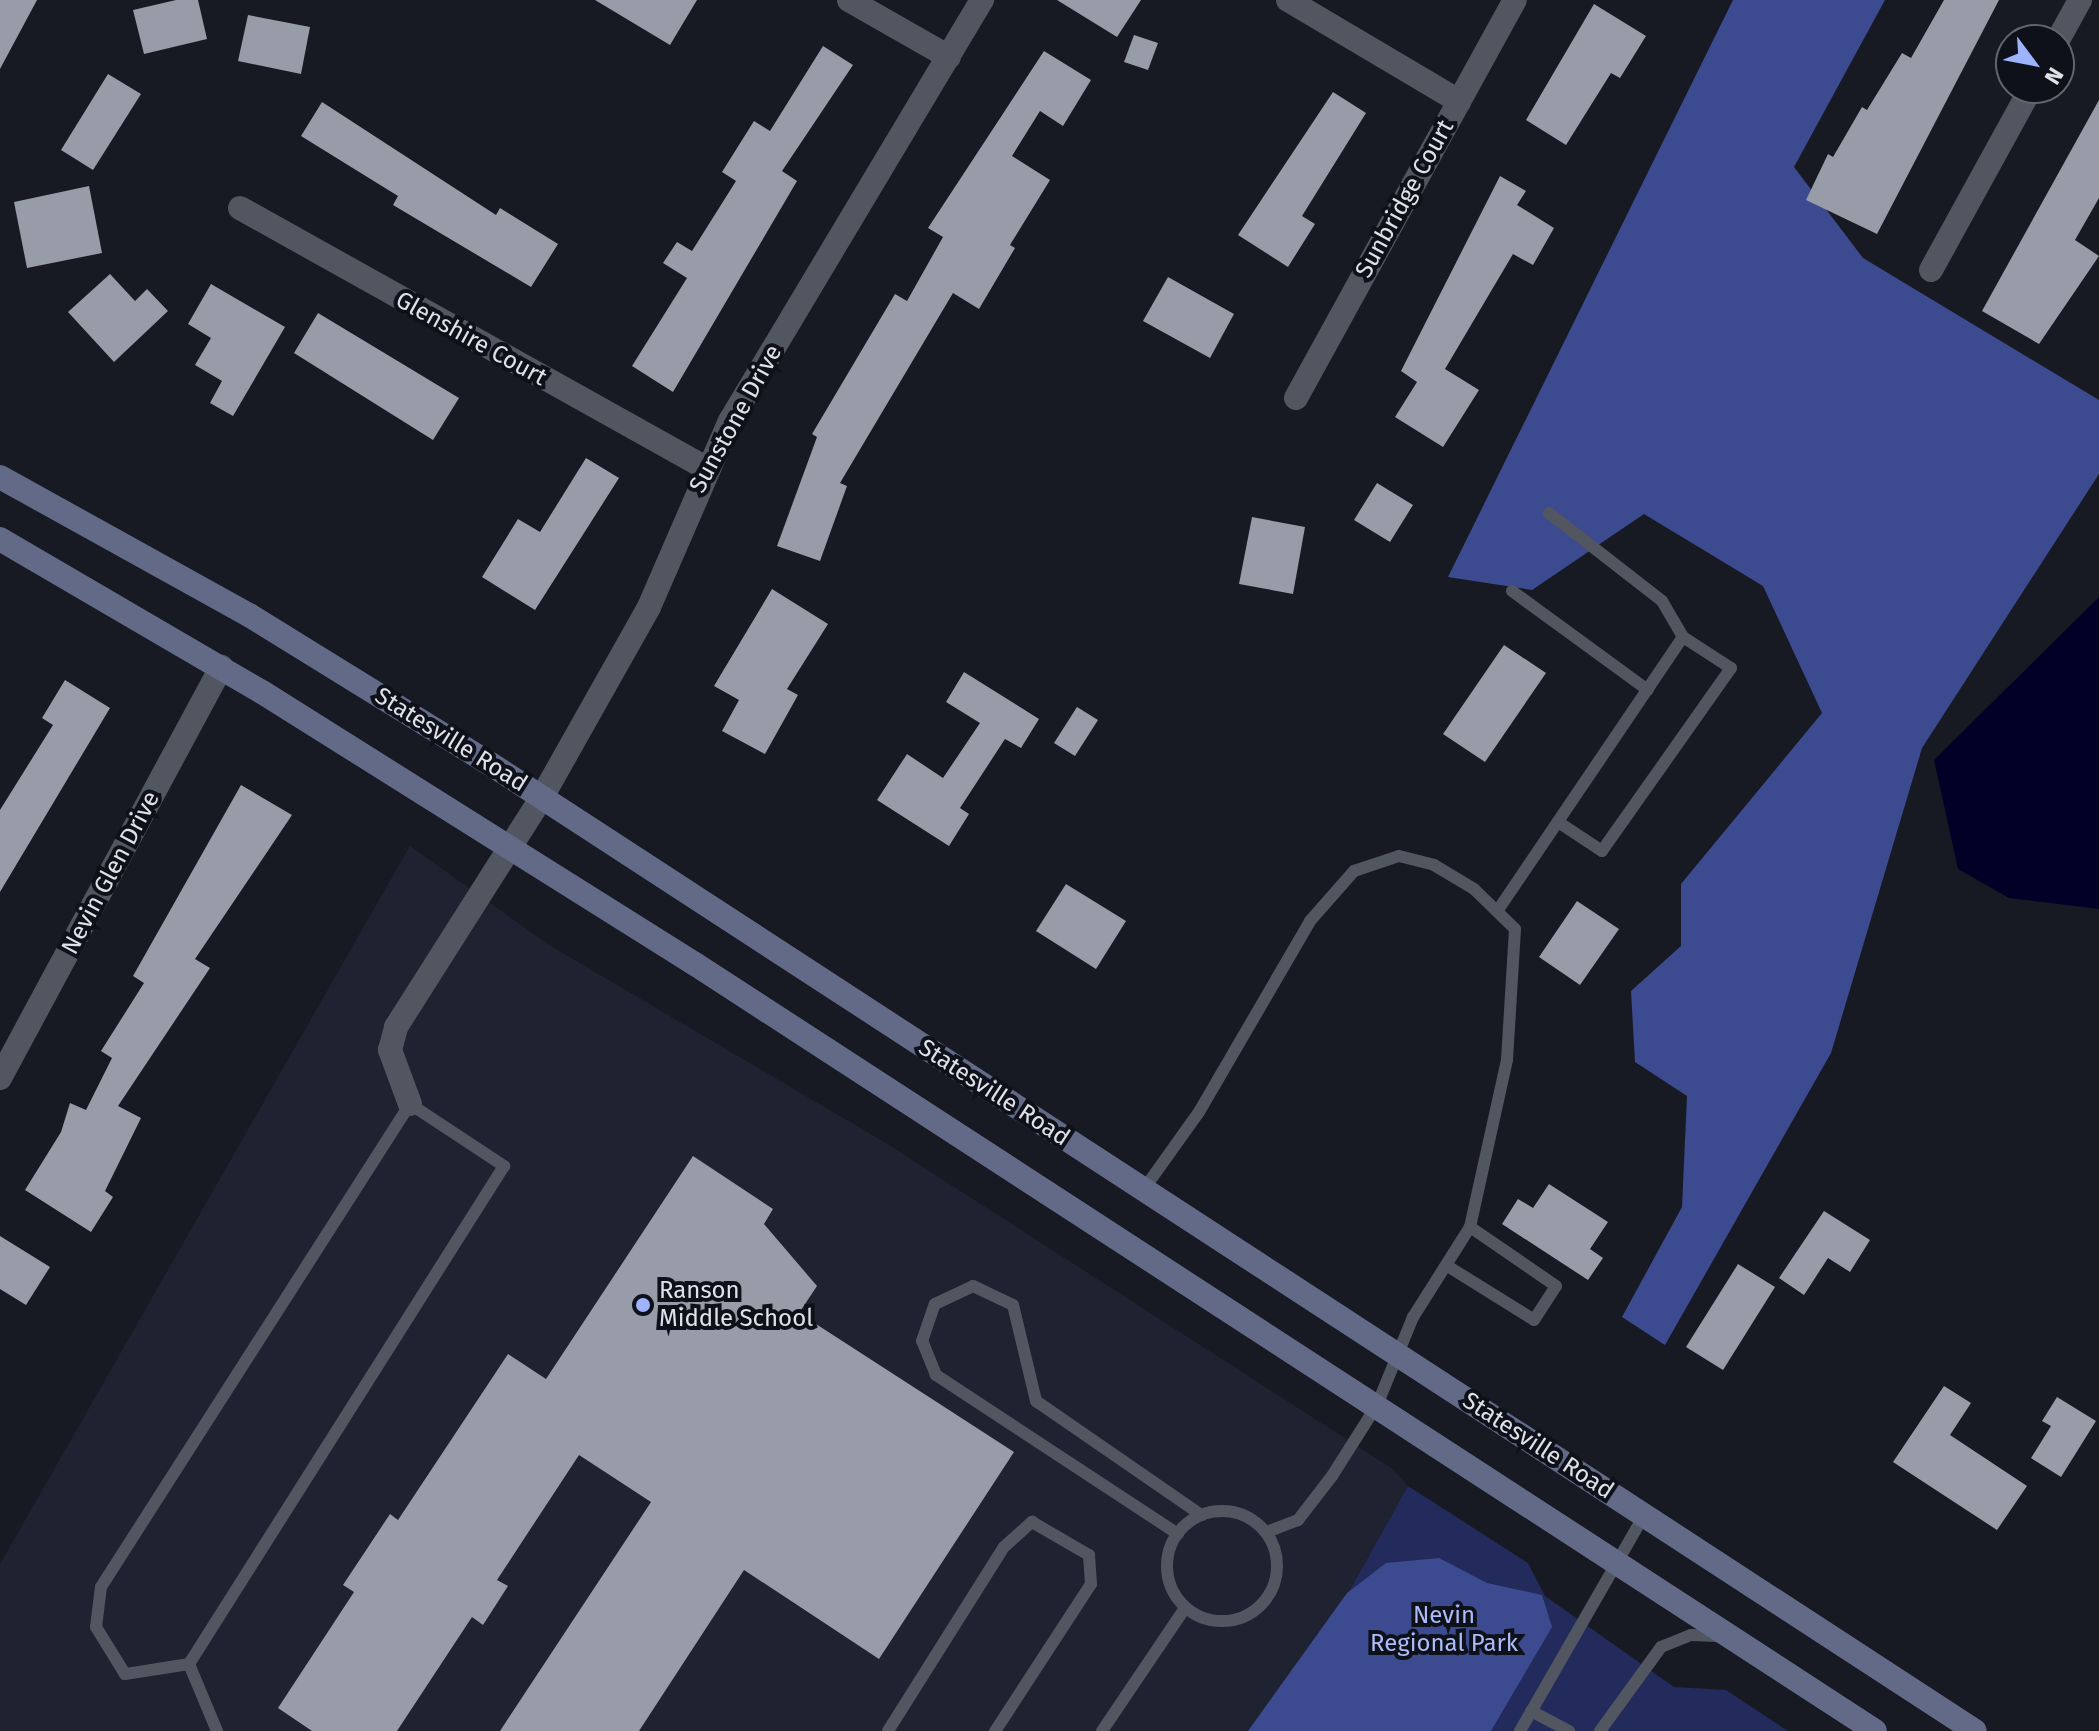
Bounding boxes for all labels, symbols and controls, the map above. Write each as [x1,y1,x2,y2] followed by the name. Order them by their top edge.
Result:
[1995,24,2075,104] north arrow
[2039,63,2069,89] text: N
[1350,115,1460,283] street label: Sunbridge Court
[391,286,551,392] street label: Glenshire Court
[684,340,788,498] street label: Sunstone Drive
[370,682,532,798] street label: Statesville Road
[56,787,166,959] street label: Nevin Glen Drive
[913,1034,1075,1152] street label: Statesville Road
[659,1277,813,1333] place label: Ranson Middle School
[634,1296,652,1314] marker: Ranson Middle School
[1457,1387,1619,1505] street label: Statesville Road
[1370,1602,1518,1658] park label: Nevin Regional Park

